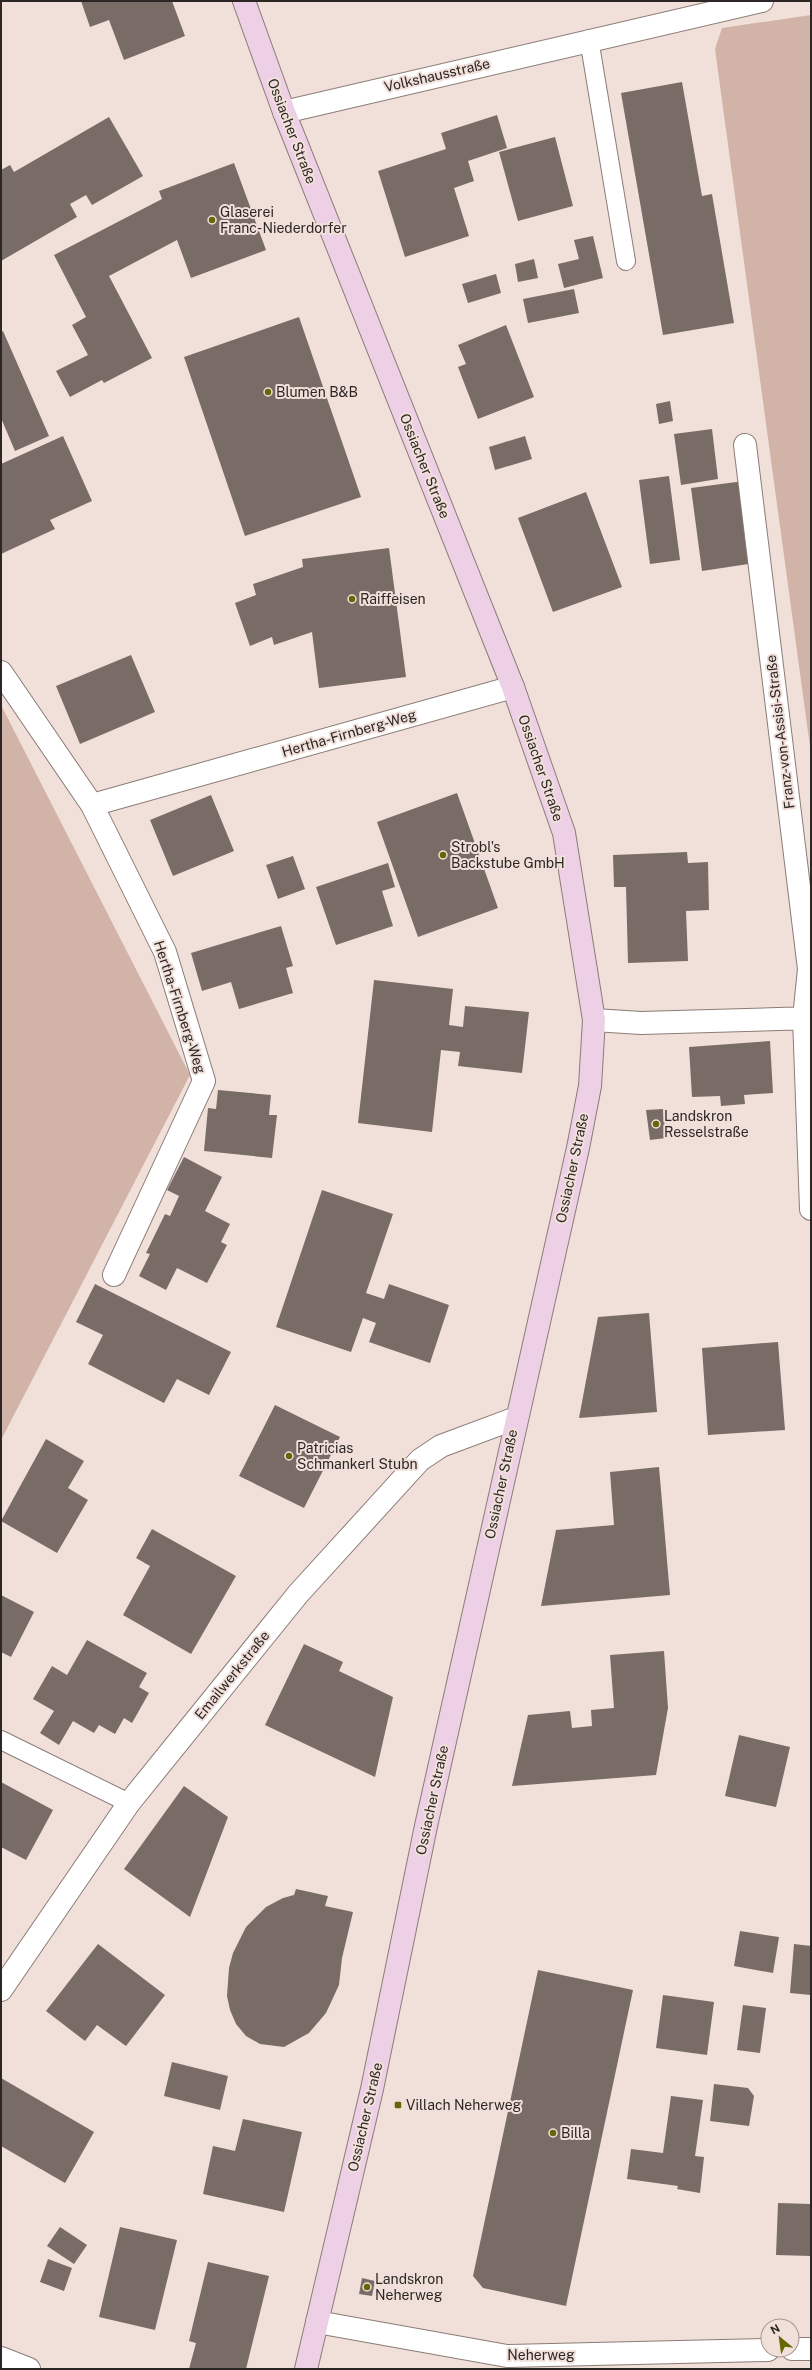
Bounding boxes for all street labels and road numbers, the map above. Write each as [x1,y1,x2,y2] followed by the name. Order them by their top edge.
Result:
[383,55,492,95] street label: Volkshausstraße
[265,76,319,186] street label: Ossiacher Straße
[397,411,453,521] street label: Ossiacher Straße
[763,654,797,810] street label: Franz-von-Assisi-Straße
[280,706,418,760] street label: Hertha-Firnberg-Weg
[515,713,567,823] street label: Ossiacher Straße
[151,938,209,1076] street label: Hertha-Firnberg-Weg
[553,1112,591,1224] street label: Ossiacher Straße
[482,1428,520,1540] street label: Ossiacher Straße
[191,1627,273,1722] street label: Emailwerkstraße
[413,1744,451,1856] street label: Ossiacher Straße
[345,2061,385,2173] street label: Ossiacher Straße
[507,2347,575,2363] street label: Neherweg

